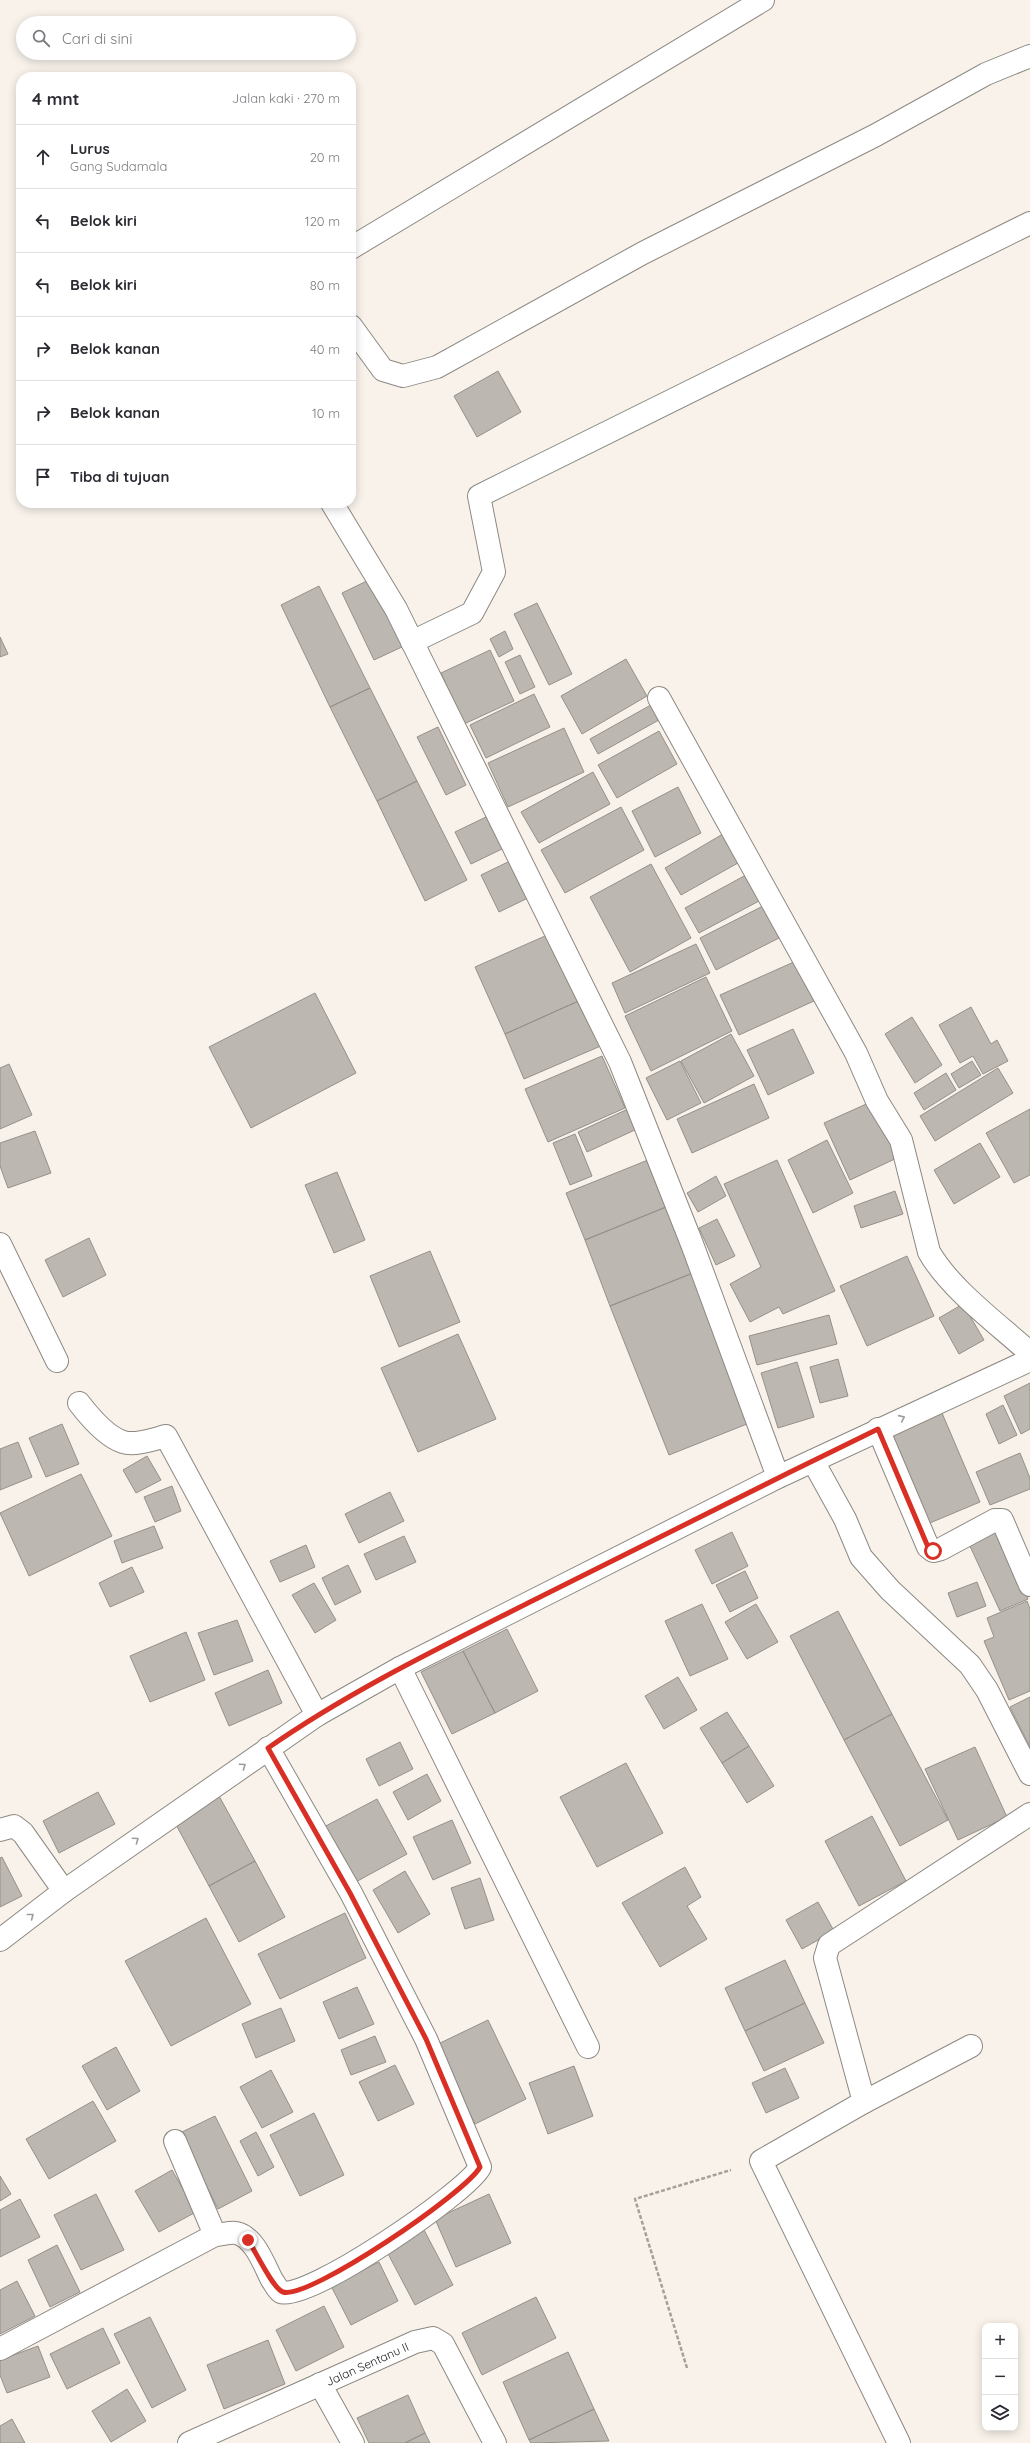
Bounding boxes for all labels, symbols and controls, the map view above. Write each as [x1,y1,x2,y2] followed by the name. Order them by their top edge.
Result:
[16,16,356,60] search box
[30,27,52,49] icon: search
[62,29,133,48] text: Cari di sini
[32,88,80,109] text: 4 mnt
[232,90,340,106] text: Jalan kaki · 270 m
[70,139,110,158] text: Lurus
[32,146,54,168] icon: ahead
[310,149,340,165] text: 20 m
[70,158,167,174] text: Gang Sudamala
[32,210,54,232] icon: left
[70,211,137,230] text: Belok kiri
[305,213,340,229] text: 120 m
[32,274,54,296] icon: left
[70,275,137,294] text: Belok kiri
[310,277,340,293] text: 80 m
[32,338,54,360] icon: right
[70,339,160,358] text: Belok kanan
[310,341,340,357] text: 40 m
[32,402,54,424] icon: right
[70,403,160,422] text: Belok kanan
[312,405,340,421] text: 10 m
[32,466,54,488] icon: arrive
[70,467,169,486] text: Tiba di tujuan
[898,1415,905,1423] one-way arrow
[924,1542,942,1560] route start
[239,1763,246,1771] one-way arrow
[132,1838,139,1845] one-way arrow
[27,1914,34,1921] one-way arrow
[239,2231,257,2249] route end
[982,2323,1018,2431] map controls
[982,2323,1018,2359] button: +
[323,2338,411,2389] street label: Jalan Sentanu II
[982,2359,1018,2395] button: −
[982,2395,1018,2431] button: layers

